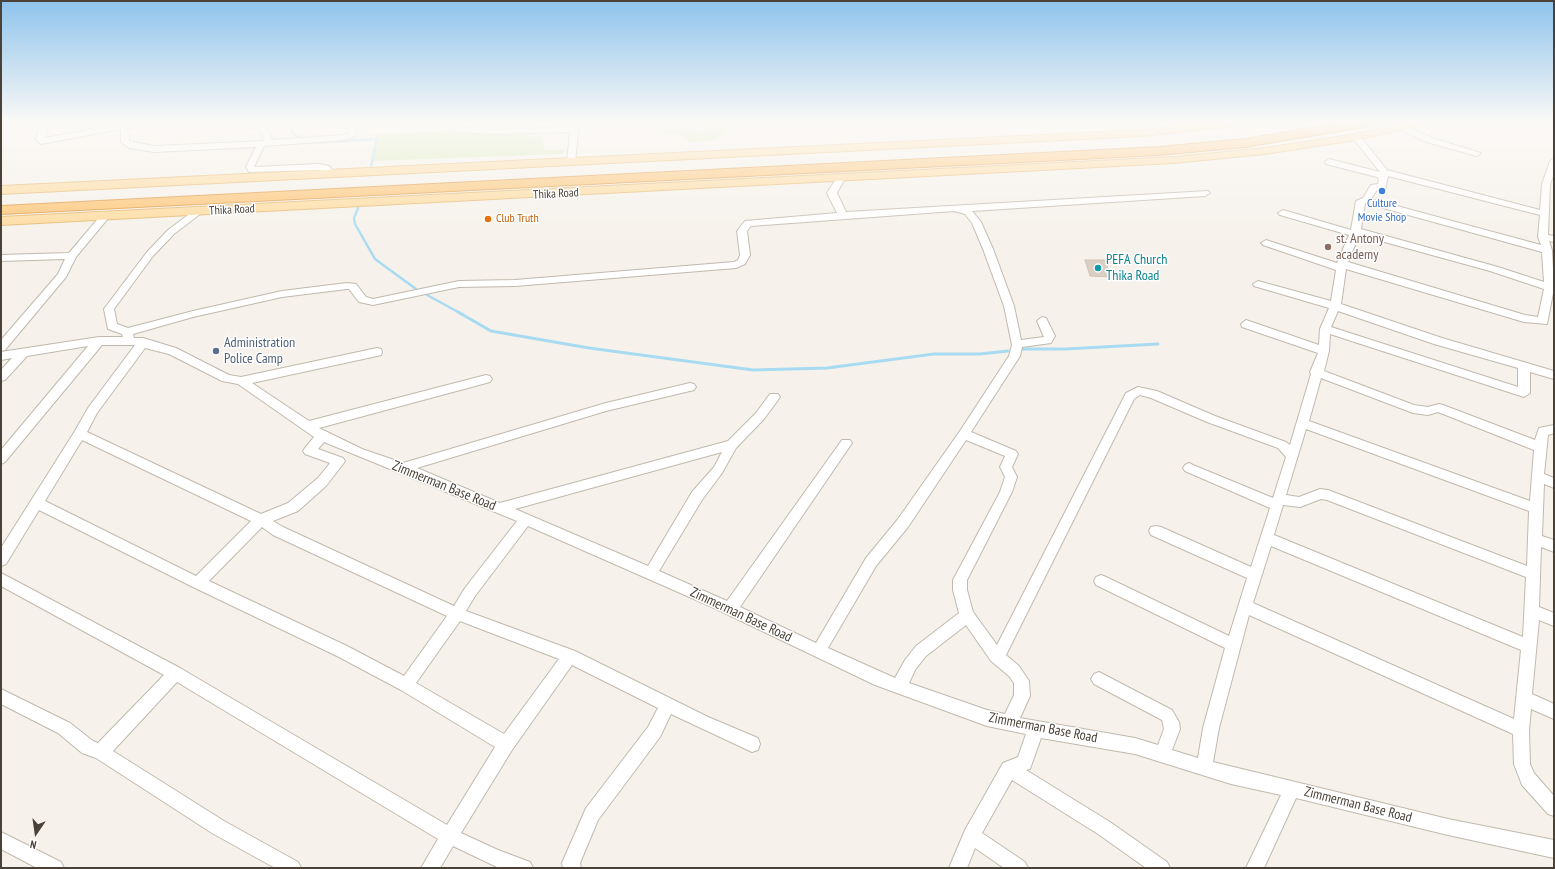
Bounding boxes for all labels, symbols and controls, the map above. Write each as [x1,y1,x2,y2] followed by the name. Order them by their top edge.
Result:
[533,186,579,202] street label: Thika Road
[1377,186,1387,196] marker: Culture Movie Shop
[1358,197,1406,225] place label: Culture Movie Shop
[209,202,255,218] street label: Thika Road
[496,212,539,226] place label: Club Truth
[483,214,493,224] marker: Club Truth
[1336,231,1384,264] place label: st. Antony academy
[1323,242,1333,252] marker: st. Antony academy
[1106,252,1167,284] place label: PEFA Church Thika Road
[1093,263,1103,273] marker: PEFA Church Thika Road
[224,335,295,368] place label: Administration Police Camp
[211,346,221,356] marker: Administration Police Camp
[390,458,498,514] street label: Zimmerman Base Road
[687,584,795,646] street label: Zimmerman Base Road
[987,709,1099,747] street label: Zimmerman Base Road
[1302,783,1414,827] street label: Zimmerman Base Road
[16,813,56,853] north arrow
[29,837,38,852] text: N

